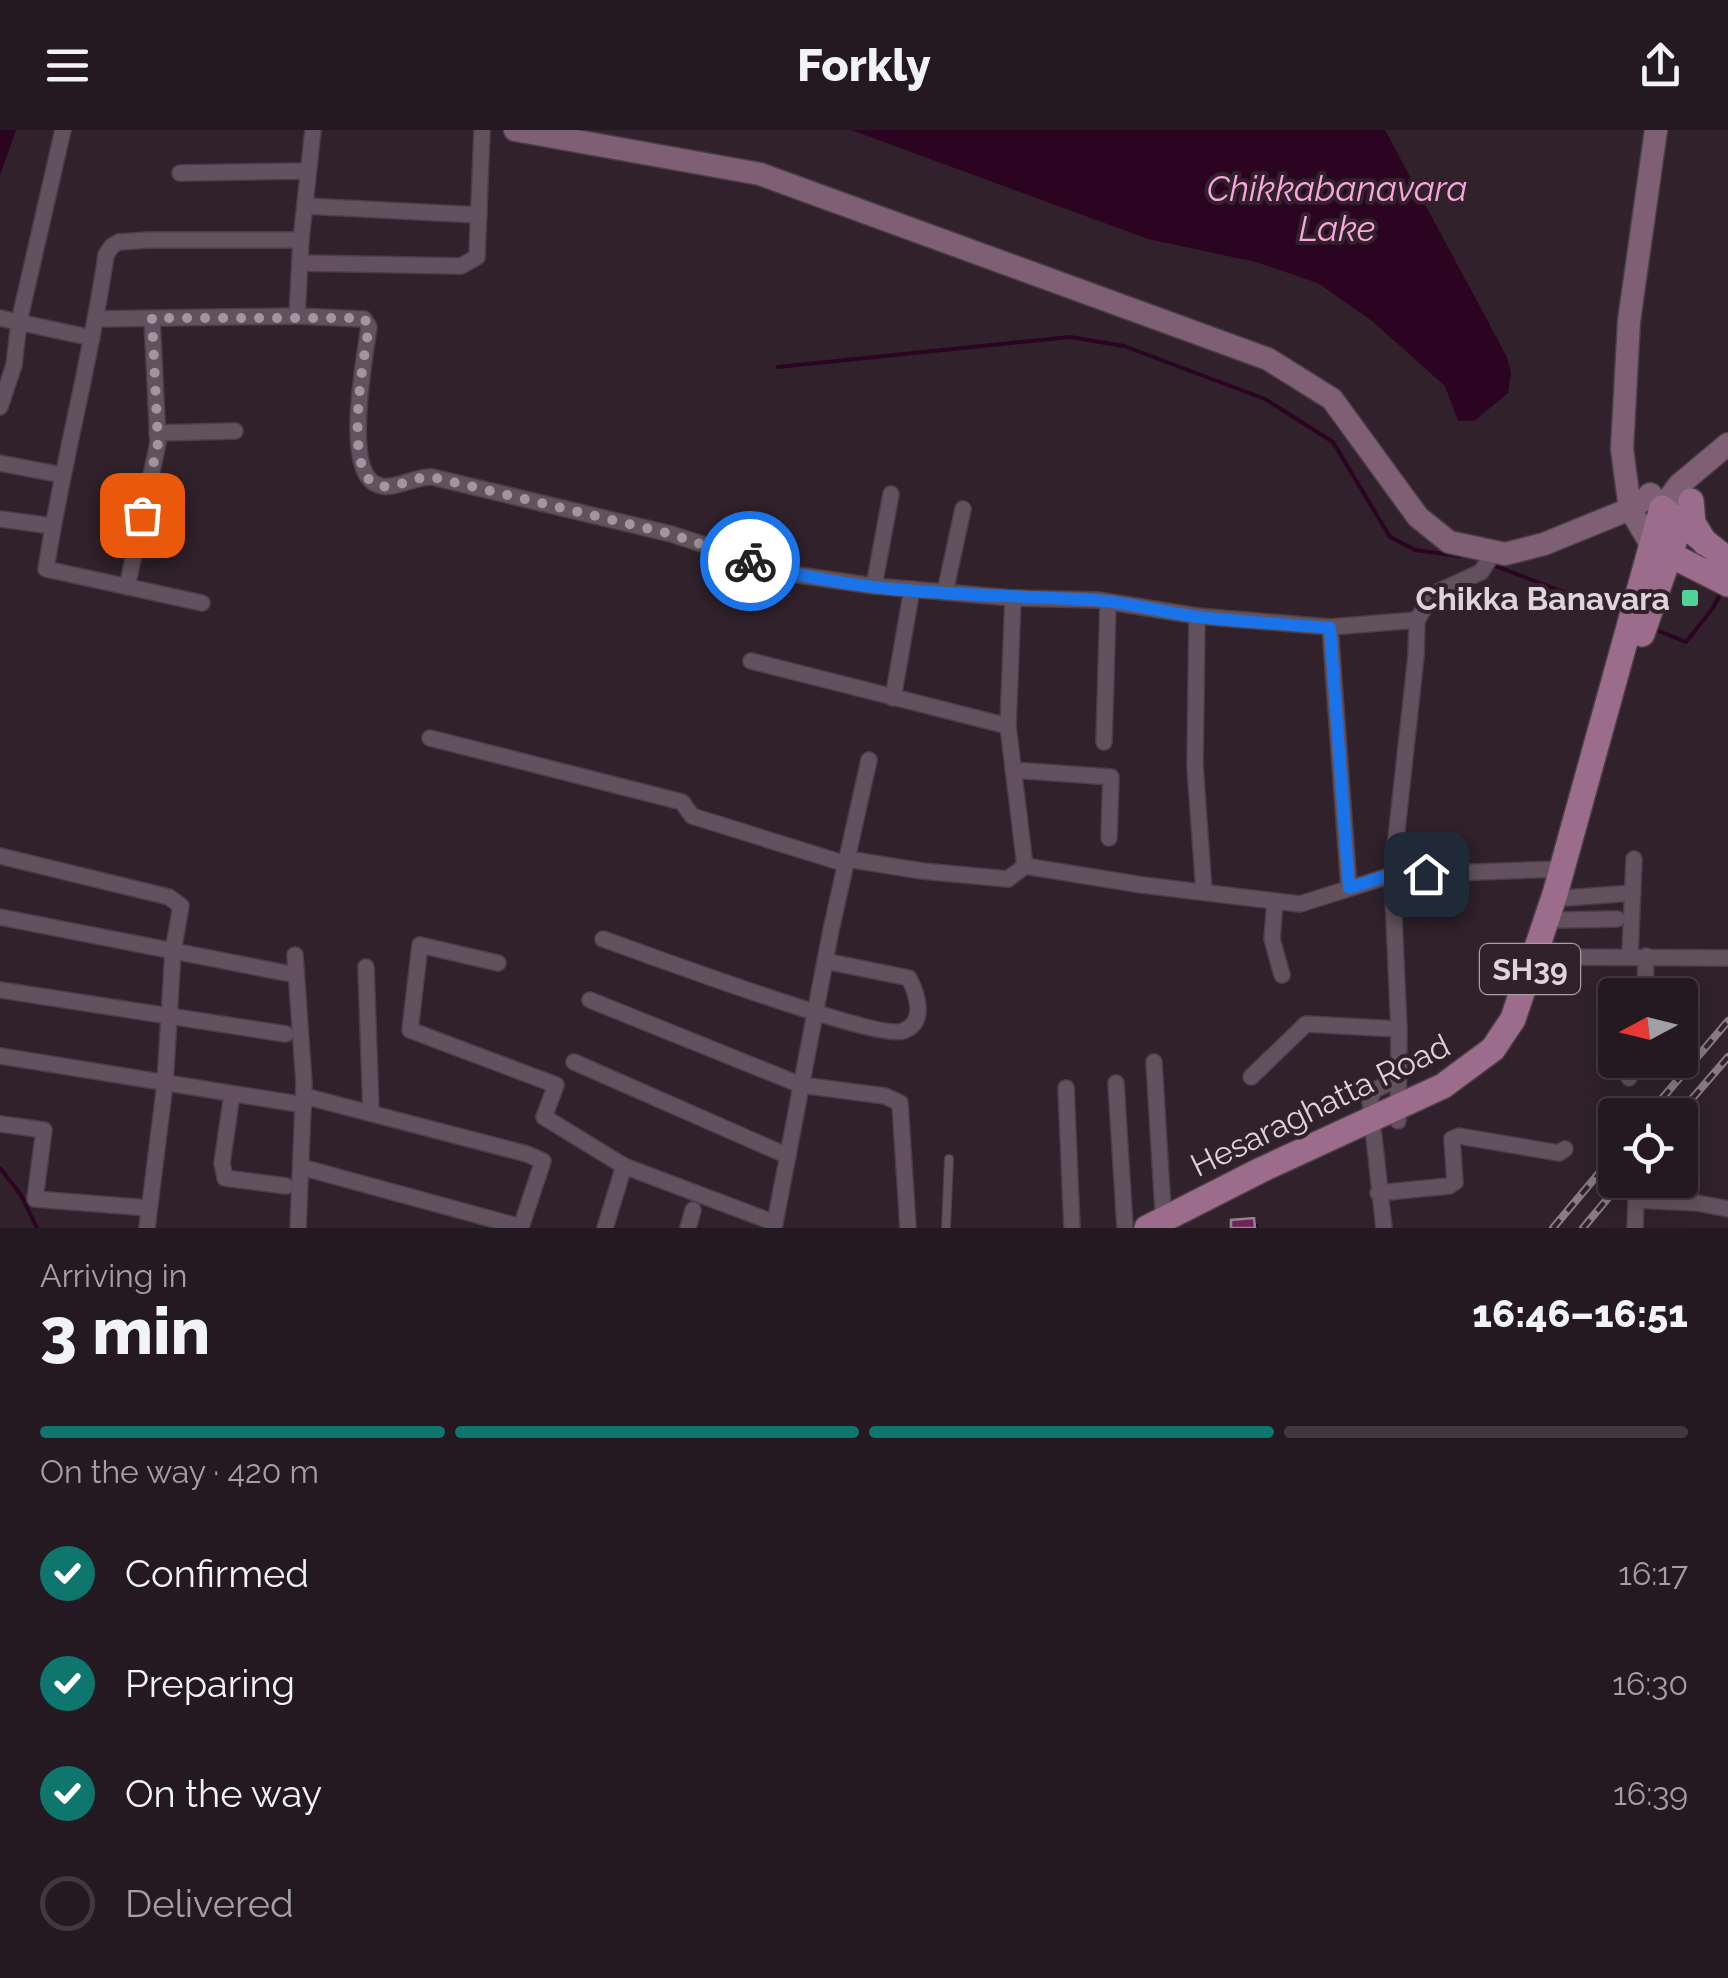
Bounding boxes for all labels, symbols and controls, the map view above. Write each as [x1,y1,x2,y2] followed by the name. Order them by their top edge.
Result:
[40,38,95,93] icon: menu
[1633,38,1688,93] icon: share
[797,39,931,92] text: Forkly
[1207,168,1467,249] water label: Chikkabanavara Lake
[100,473,185,558] pin
[115,488,170,543] icon: bag
[700,511,800,611] courier
[723,534,778,589] icon: bike
[1416,580,1670,617] place label: Chikka Banavara
[1679,587,1701,609] marker: Chikka Banavara
[1384,832,1469,917] pin
[1399,847,1454,902] icon: home
[1480,944,1580,994] road number: SH39
[1598,978,1698,1078] north arrow
[1598,978,1698,1198] map controls
[1185,1026,1455,1184] street label: Hesaraghatta Road
[1598,1098,1698,1198] button: locate
[40,1257,187,1294] text: Arriving in
[1472,1291,1688,1336] text: 16:46–16:51
[40,1293,210,1369] text: 3 min
[40,1453,319,1490] text: On the way · 420 m
[40,1546,95,1601] icon: check
[125,1551,309,1596] text: Confirmed
[1618,1555,1688,1592] text: 16:17
[40,1656,95,1711] icon: check
[125,1661,295,1706] text: Preparing
[1612,1665,1688,1702] text: 16:30
[40,1766,95,1821] icon: check
[125,1771,322,1816] text: On the way
[1613,1775,1688,1812] text: 16:39
[125,1881,294,1926] text: Delivered

